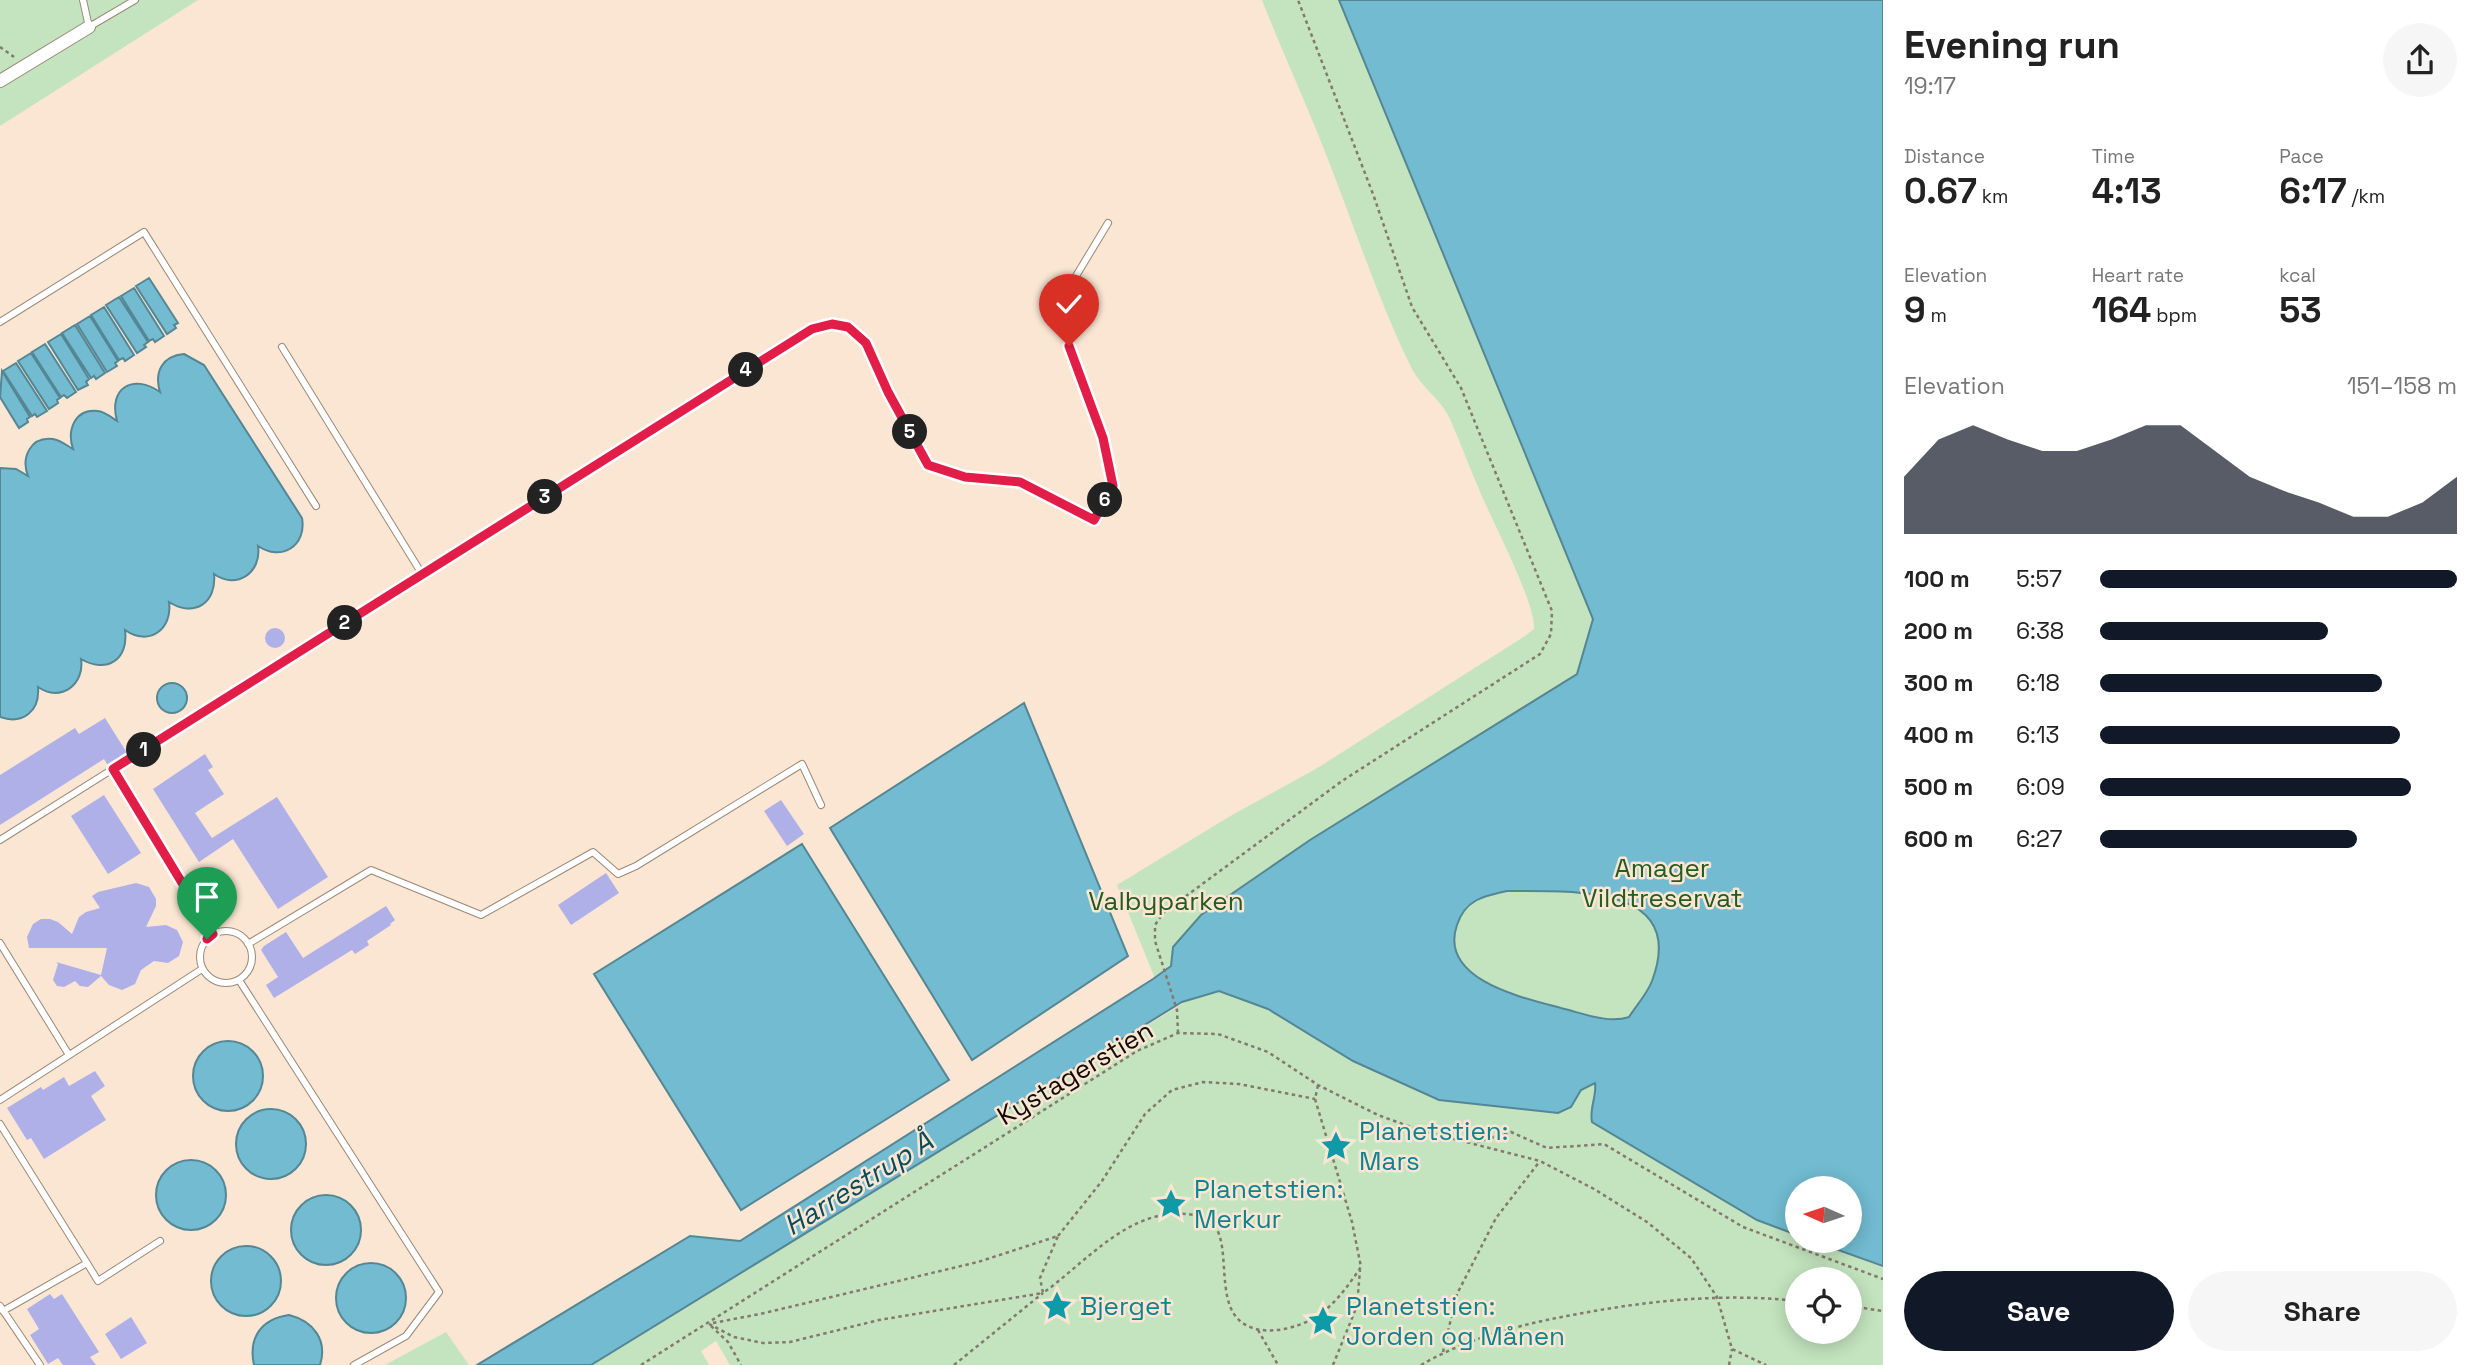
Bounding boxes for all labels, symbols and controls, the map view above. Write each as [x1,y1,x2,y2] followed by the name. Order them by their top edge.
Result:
[1904,21,2120,69] text: Evening run
[2383,23,2457,97] button: share
[1904,71,1956,101] text: 19:17
[1904,144,1985,169] text: Distance
[2092,144,2135,169] text: Time
[2279,144,2324,169] text: Pace
[1904,169,1977,213] text: 0.67
[2092,169,2161,213] text: 4:13
[2279,169,2347,213] text: 6:17
[1977,184,2008,209] text: km
[2347,184,2385,209] text: /km
[1904,263,1987,288] text: Elevation
[2092,263,2184,288] text: Heart rate
[2279,263,2316,288] text: kcal
[1039,274,1099,346] pin
[1050,285,1088,323] icon: check
[1904,288,1926,332] text: 9
[2092,288,2151,332] text: 164
[2279,288,2322,332] text: 53
[1926,303,1947,328] text: m
[2151,303,2197,328] text: bpm
[728,352,764,388] pin: 4
[739,357,752,382] text: 4
[1904,371,2005,401] text: Elevation
[2347,371,2457,401] text: 151–158 m
[892,414,928,450] pin: 5
[904,419,915,444] text: 5
[528,480,562,514] pin: 3
[1088,482,1122,518] pin: 6
[539,484,550,509] text: 3
[1099,487,1110,512] text: 6
[1904,564,1970,594] text: 100 m
[2016,564,2062,594] text: 5:57
[328,606,362,640] pin: 2
[339,610,350,635] text: 2
[1904,616,1973,646] text: 200 m
[2016,616,2064,646] text: 6:38
[1904,668,1973,698] text: 300 m
[2016,668,2060,698] text: 6:18
[1904,720,1974,750] text: 400 m
[2016,720,2059,750] text: 6:13
[127,732,162,768] pin: 1
[139,737,148,762] text: 1
[1904,772,1973,802] text: 500 m
[2016,772,2065,802] text: 6:09
[1904,824,1974,854] text: 600 m
[2016,824,2063,854] text: 6:27
[1582,851,1742,915] park label: Amager Vildtreservat
[177,867,237,939] pin
[188,878,226,916] icon: arrive
[1088,884,1244,918] park label: Valbyparken
[991,1013,1159,1133] street label: Kystagerstien
[1359,1114,1508,1178] place label: Planetstien: Mars
[777,1123,940,1243] water label: Harrestrup Å
[1319,1129,1353,1163] place icon: Planetstien: Mars
[1194,1172,1343,1236] place label: Planetstien: Merkur
[1785,1176,1862,1253] north arrow
[1785,1176,1862,1344] map controls
[1154,1187,1188,1221] place icon: Planetstien: Merkur
[1785,1267,1862,1344] button: locate
[1904,1271,2174,1351] button: Save
[2188,1271,2457,1351] button: Share
[1040,1289,1074,1323] place icon: Bjerget
[1080,1289,1172,1323] place label: Bjerget
[1346,1289,1565,1353] place label: Planetstien: Jorden og Månen
[1306,1304,1340,1338] place icon: Planetstien: Jorden og Månen

